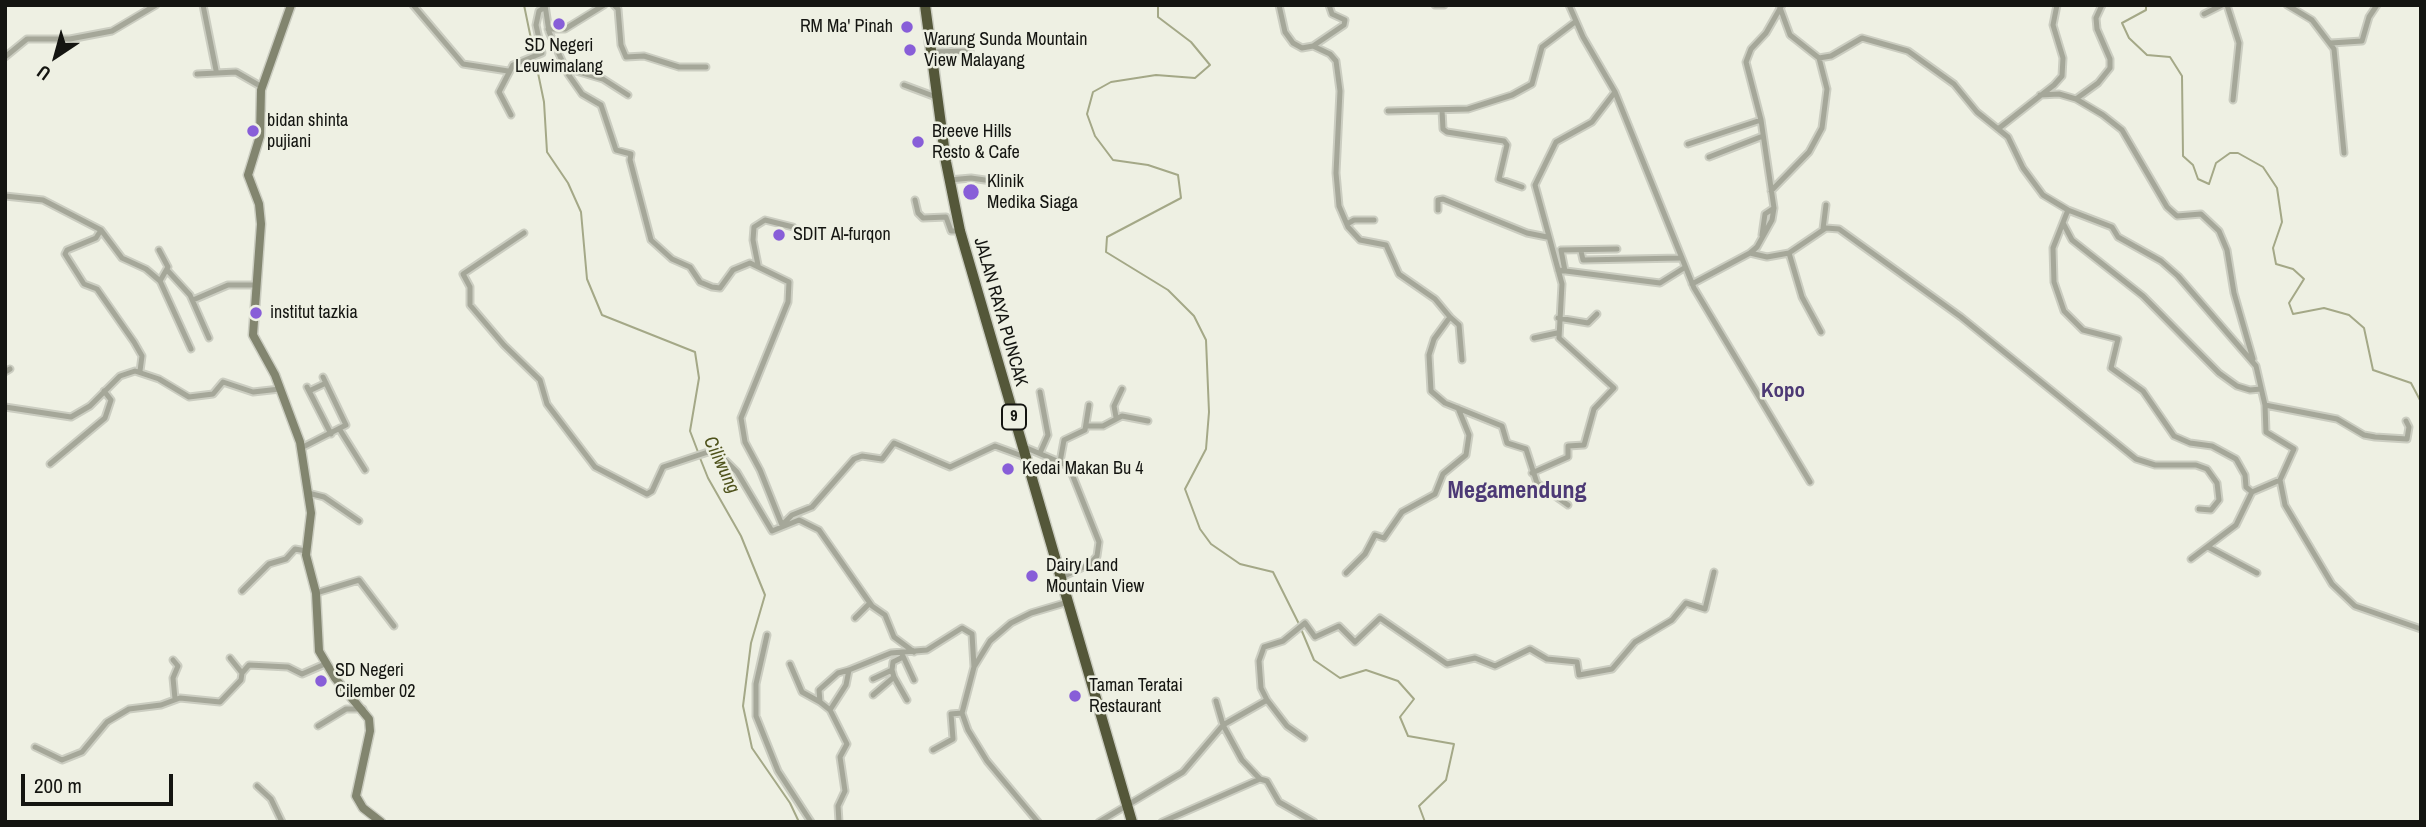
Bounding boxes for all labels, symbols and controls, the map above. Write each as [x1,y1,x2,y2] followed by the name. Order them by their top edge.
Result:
[551,16,567,32] marker: SD Negeri Leuwimalang
[800,16,893,38] place label: RM Ma' Pinah
[899,19,915,35] marker: RM Ma' Pinah
[21,21,91,91] north arrow
[924,29,1088,72] place label: Warung Sunda Mountain View Malayang
[515,35,603,78] place label: SD Negeri Leuwimalang
[902,42,918,58] marker: Warung Sunda Mountain View Malayang
[31,59,56,87] text: U
[267,110,348,152] place label: bidan shinta pujiani
[932,121,1020,164] place label: Breeve Hills Resto & Cafe
[245,123,261,139] marker: bidan shinta pujiani
[910,134,926,150] marker: Breeve Hills Resto & Cafe
[987,171,1078,214] place label: Klinik Medika Siaga
[961,182,981,202] marker: Klinik Medika Siaga
[793,224,891,246] place label: SDIT Al-furqon
[771,227,787,243] marker: SDIT Al-furqon
[968,235,1032,389] street label: JALAN RAYA PUNCAK
[270,302,358,324] place label: institut tazkia
[248,305,264,321] marker: institut tazkia
[1761,378,1805,404] district label: Kopo
[1002,404,1026,430] road number: 9
[698,433,744,497] water label: Ciliwung
[1022,458,1143,480] place label: Kedai Makan Bu 4
[1000,461,1016,477] marker: Kedai Makan Bu 4
[1448,478,1586,506] district label: Megamendung
[1046,555,1144,598] place label: Dairy Land Mountain View
[1024,568,1040,584] marker: Dairy Land Mountain View
[335,660,415,702] place label: SD Negeri Cilember 02
[313,673,329,689] marker: SD Negeri Cilember 02
[1089,675,1183,718] place label: Taman Teratai Restaurant
[1067,688,1083,704] marker: Taman Teratai Restaurant
[24,760,177,804] scale bar
[34,771,82,800] text: 200 m

